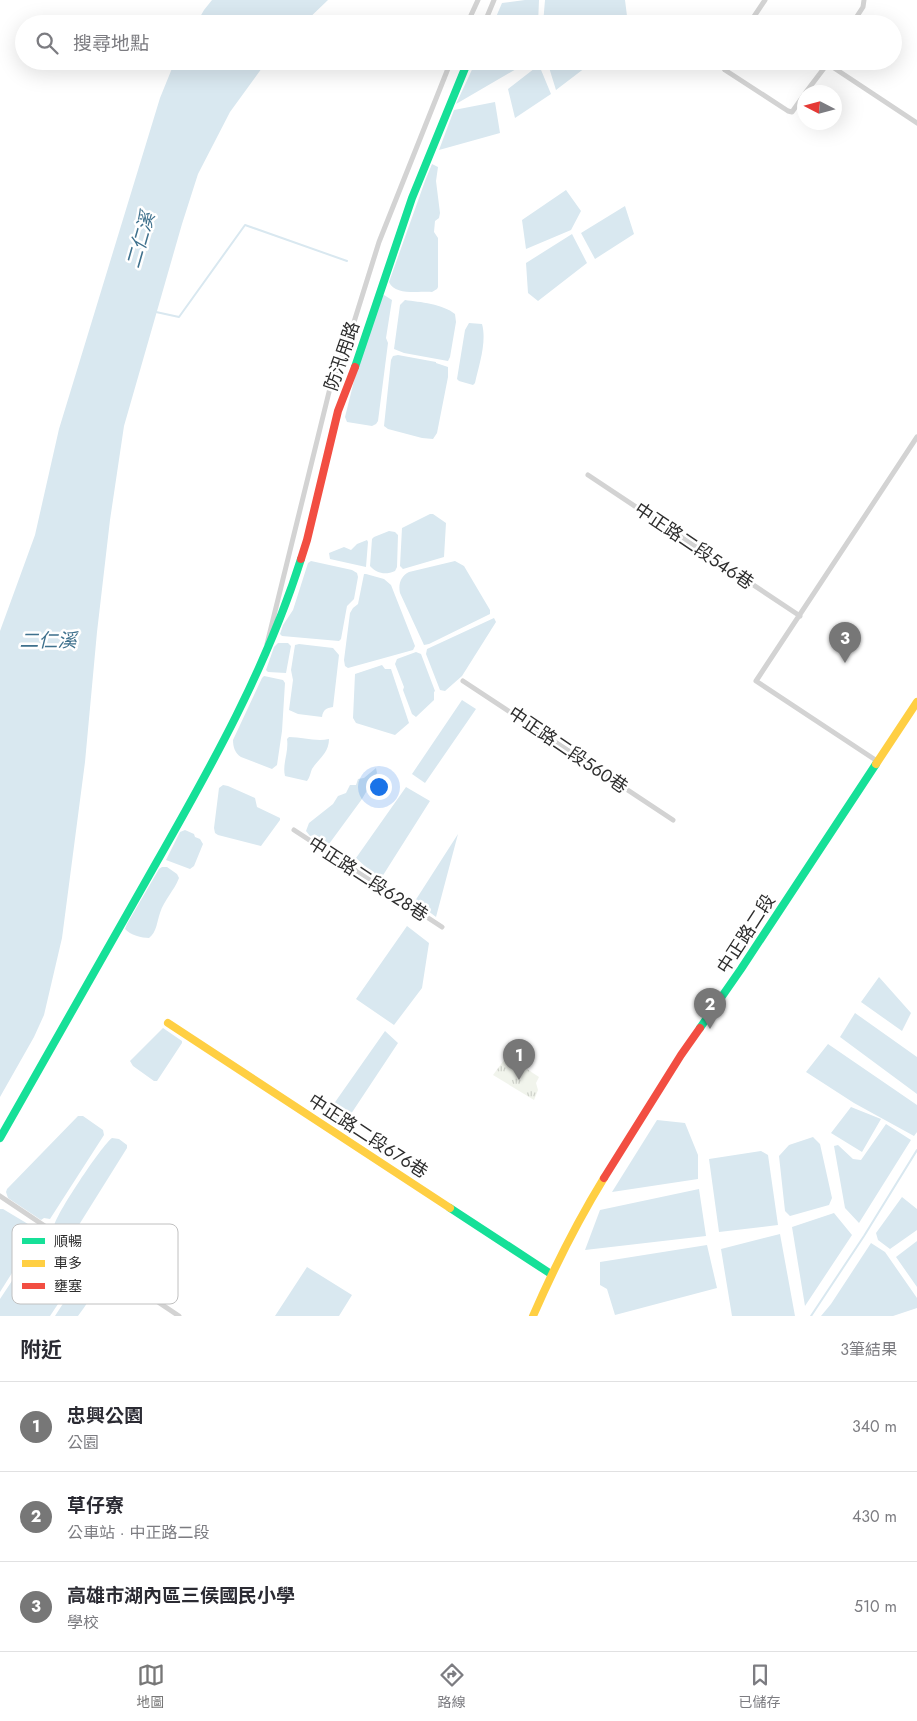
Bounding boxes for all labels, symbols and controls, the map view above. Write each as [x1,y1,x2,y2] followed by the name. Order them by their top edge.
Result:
[15,15,902,70] search box
[33,29,61,57] icon: search
[73,30,149,57] text: 搜尋地點
[797,85,842,130] north arrow
[120,206,162,271] water label: 二仁溪
[318,318,366,394] street label: 防汛用路
[629,496,759,596] street label: 中正路二段546巷
[829,622,861,663] pin: 3
[19,627,79,654] water label: 二仁溪
[503,700,633,800] street label: 中正路二段560巷
[366,774,392,800] your location
[303,830,433,928] street label: 中正路二段628巷
[711,889,781,979] street label: 中正路二段
[694,988,726,1029] pin: 2
[503,1039,535,1080] pin: 1
[303,1087,433,1185] street label: 中正路二段676巷
[12,1224,178,1304] legend
[54,1231,82,1251] text: 順暢
[54,1253,82,1273] text: 車多
[54,1276,82,1296] text: 壅塞
[20,1335,62,1365] text: 附近
[840,1338,897,1361] text: 3筆結果
[67,1402,143,1429] text: 忠興公園
[32,1415,40,1438] text: 1
[852,1415,897,1438] text: 340 m
[67,1431,99,1454] text: 公園
[67,1492,124,1519] text: 草仔寮
[31,1505,41,1528] text: 2
[852,1505,897,1528] text: 430 m
[67,1521,209,1544] text: 公車站 · 中正路二段
[67,1582,295,1609] text: 高雄市湖內區三侯國民小學
[31,1595,41,1618] text: 3
[854,1595,897,1618] text: 510 m
[67,1611,99,1634] text: 學校
[137,1661,165,1712] tab: 地圖
[438,1661,466,1712] tab: 路線
[739,1661,781,1712] tab: 已儲存

